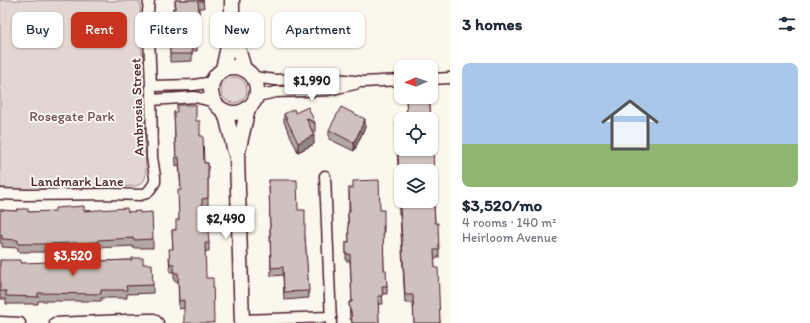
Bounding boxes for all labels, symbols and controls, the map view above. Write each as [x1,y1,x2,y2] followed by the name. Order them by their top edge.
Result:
[12,12,63,48] chip: Buy
[71,12,127,48] chip: Rent
[135,12,202,48] chip: Filters
[210,12,264,48] chip: New
[272,12,365,48] chip: Apartment
[776,13,798,35] icon: filters
[462,14,522,34] text: 3 homes
[127,58,148,156] street label: Ambrosia Street
[394,60,438,104] north arrow
[394,60,438,208] map controls
[279,68,345,102] pin: $1,990
[293,73,331,88] text: $1,990
[594,89,666,161] icon: home
[29,108,115,125] park label: Rosegate Park
[394,112,438,156] button: locate
[394,164,438,208] button: layers
[30,173,124,190] street label: Landmark Lane
[462,195,542,215] text: $3,520/mo
[193,206,259,240] pin: $2,490
[206,211,246,226] text: $2,490
[462,215,556,230] text: 4 rooms · 140 m²
[462,230,557,245] text: Heirloom Avenue
[40,243,106,277] pin: $3,520
[54,248,92,263] text: $3,520

